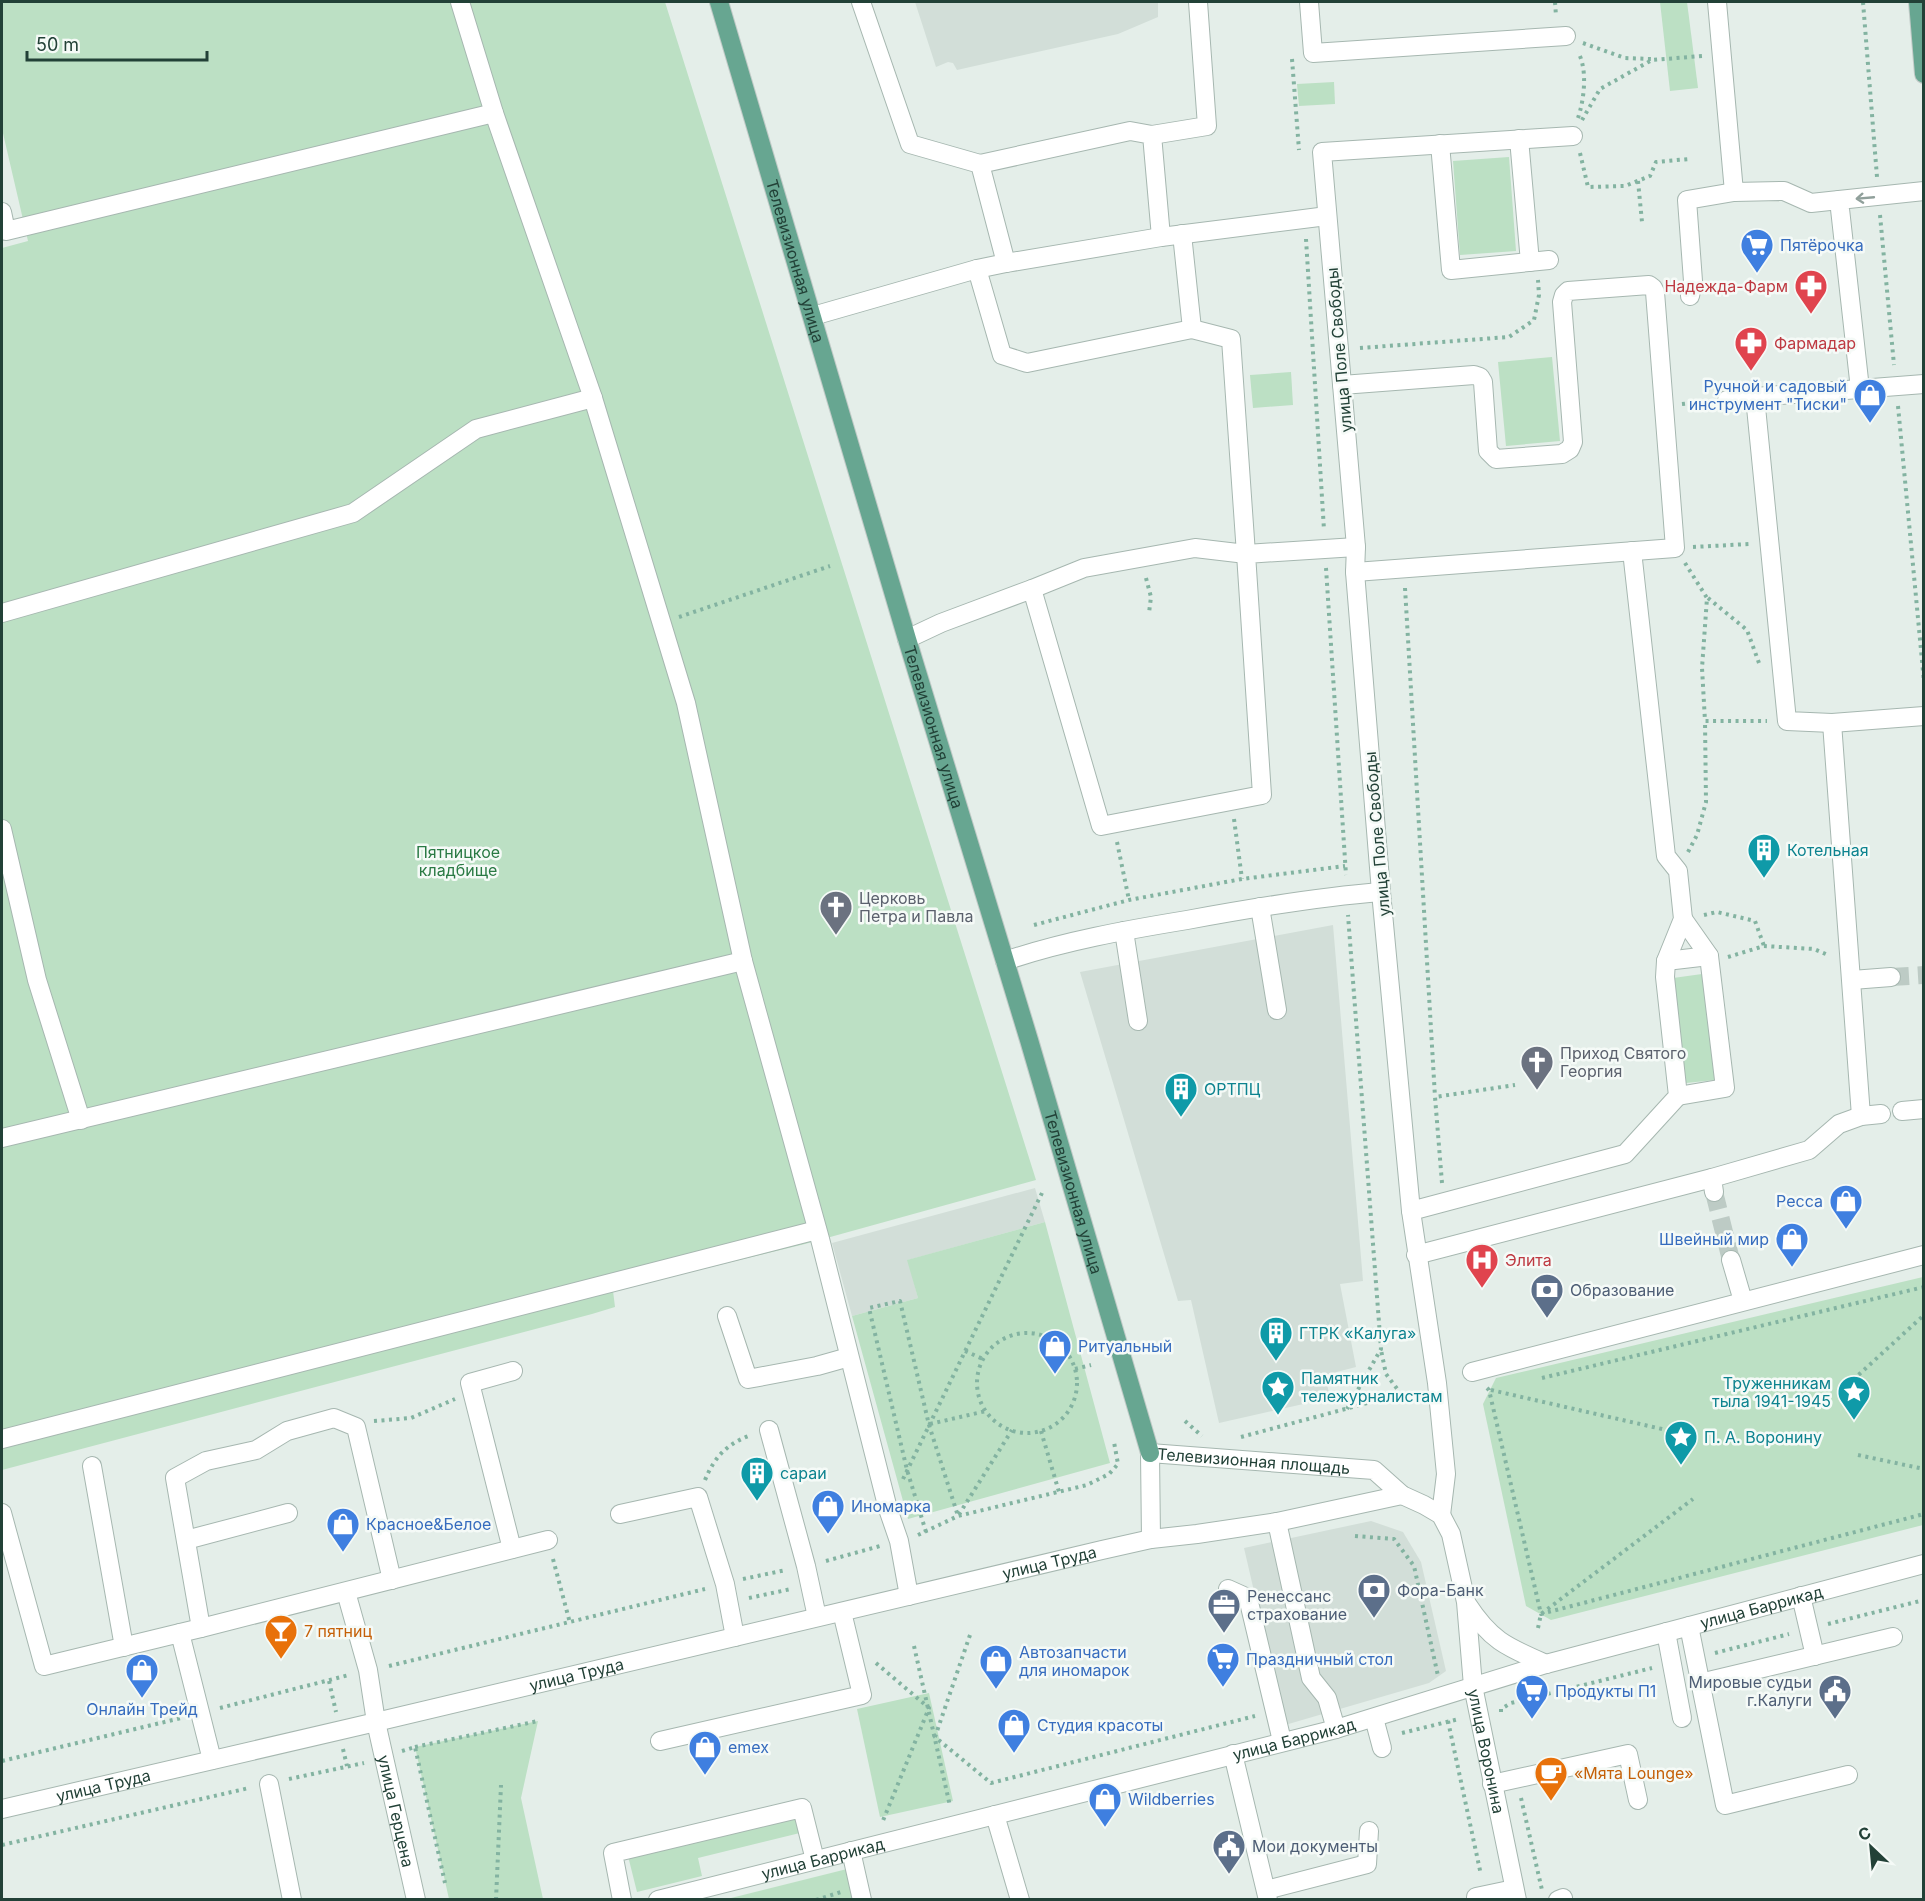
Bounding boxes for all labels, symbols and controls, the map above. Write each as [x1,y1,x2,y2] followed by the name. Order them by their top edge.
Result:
[27,24,207,62] scale bar
[36,34,79,55] text: 50 m
[762,177,829,345] street label: Телевизионная улица
[1856,193,1876,204] one-way arrow
[1739,227,1775,274] supermarket icon: Пятёрочка
[1780,235,1864,255] place label: Пятёрочка
[1322,267,1356,433] street label: улица Поле Свободы
[1793,268,1829,315] pharmacy icon: Надежда-Фарм
[1664,276,1788,296] place label: Надежда-Фарм
[1733,325,1769,372] pharmacy icon: Фармадар
[1774,333,1856,353] place label: Фармадар
[1689,376,1847,414] place label: Ручной и садовый инструмент "Тиски"
[1852,377,1888,424] shop icon: Ручной и садовый инструмент "Тиски"
[900,643,968,811] street label: Телевизионная улица
[1360,751,1394,917] street label: улица Поле Свободы
[1746,832,1782,879] building icon: Котельная
[1787,840,1869,860] place label: Котельная
[416,842,500,880] park label: Пятницкое кладбище
[859,888,973,926] place label: Церковь Петра и Павла
[818,889,854,936] church icon: Церковь Петра и Павла
[1560,1043,1686,1081] place label: Приход Святого Георгия
[1519,1044,1555,1091] church icon: Приход Святого Георгия
[1163,1071,1199,1118] building icon: ОРТПЦ
[1204,1079,1261,1099] place label: ОРТПЦ
[1040,1108,1107,1276] street label: Телевизионная улица
[1828,1183,1864,1230] shop icon: Ресса
[1776,1191,1823,1211] place label: Ресса
[1774,1221,1810,1268] shop icon: Швейный мир
[1659,1229,1769,1249] place label: Швейный мир
[1464,1242,1500,1289] hospital icon: Элита
[1505,1250,1552,1270] place label: Элита
[1529,1272,1565,1319] bank icon: Образование
[1570,1280,1674,1300] place label: Образование
[1258,1315,1294,1362] building icon: ГТРК «Калуга»
[1299,1323,1416,1343] place label: ГТРК «Калуга»
[1037,1328,1073,1375] shop icon: Ритуальный
[1078,1336,1172,1356] place label: Ритуальный
[1301,1368,1442,1406] place label: Памятник тележурналистам
[1260,1369,1296,1416] place icon: Памятник тележурналистам
[1712,1373,1831,1411] place label: Труженникам тыла 1941-1945
[1836,1374,1872,1421] place icon: Труженникам тыла 1941-1945
[1663,1419,1699,1466] place icon: П. А. Воронину
[1704,1427,1822,1447] place label: П. А. Воронину
[1157,1444,1351,1478] street label: Телевизионная площадь
[739,1455,775,1502] building icon: сараи
[780,1463,827,1483] place label: сараи
[810,1488,846,1535] shop icon: Иномарка
[851,1496,931,1516] place label: Иномарка
[325,1506,361,1553] shop icon: Красное&Белое
[366,1514,491,1534] place label: Красное&Белое
[1000,1542,1098,1583] street label: улица Труда
[1356,1572,1392,1619] bank icon: Фора-Банк
[1397,1580,1484,1600] place label: Фора-Банк
[1698,1581,1825,1633] street label: улица Баррикад
[1247,1586,1347,1624] place label: Ренессанс страхование
[1206,1587,1242,1634] office icon: Ренессанс страхование
[263,1613,299,1660] bar icon: 7 пятниц
[304,1621,372,1641] place label: 7 пятниц
[1205,1641,1241,1688] supermarket icon: Праздничный стол
[1019,1642,1130,1680] place label: Автозапчасти для иномарок
[978,1643,1014,1690] shop icon: Автозапчасти для иномарок
[1246,1649,1393,1669] place label: Праздничный стол
[124,1652,160,1699] shop icon: Онлайн Трейд
[527,1654,626,1695] street label: улица Труда
[1689,1672,1812,1710] place label: Мировые судьи г.Калуги
[1514,1673,1550,1720] supermarket icon: Продукты П1
[1817,1673,1853,1720] public building icon: Мировые судьи г.Калуги
[1555,1681,1656,1701] place label: Продукты П1
[1464,1687,1509,1815] street label: улица Воронина
[86,1699,198,1719] place label: Онлайн Трейд
[996,1707,1032,1754] shop icon: Студия красоты
[1231,1714,1358,1765] street label: улица Баррикад
[1037,1715,1163,1735] place label: Студия красоты
[687,1729,723,1776] shop icon: emex
[728,1737,769,1757] place label: emex
[374,1753,418,1869] street label: улица Герцена
[1533,1755,1569,1802] cafe icon: «Мята Lounge»
[1574,1763,1694,1783] place label: «Мята Lounge»
[54,1765,152,1806] street label: улица Труда
[1087,1781,1123,1828] shop icon: Wildberries
[1128,1789,1215,1809] place label: Wildberries
[1841,1817,1901,1877] north arrow
[1855,1822,1874,1845] text: С
[1211,1828,1247,1875] public building icon: Мои документы
[759,1833,886,1884] street label: улица Баррикад
[1252,1836,1378,1856] place label: Мои документы

